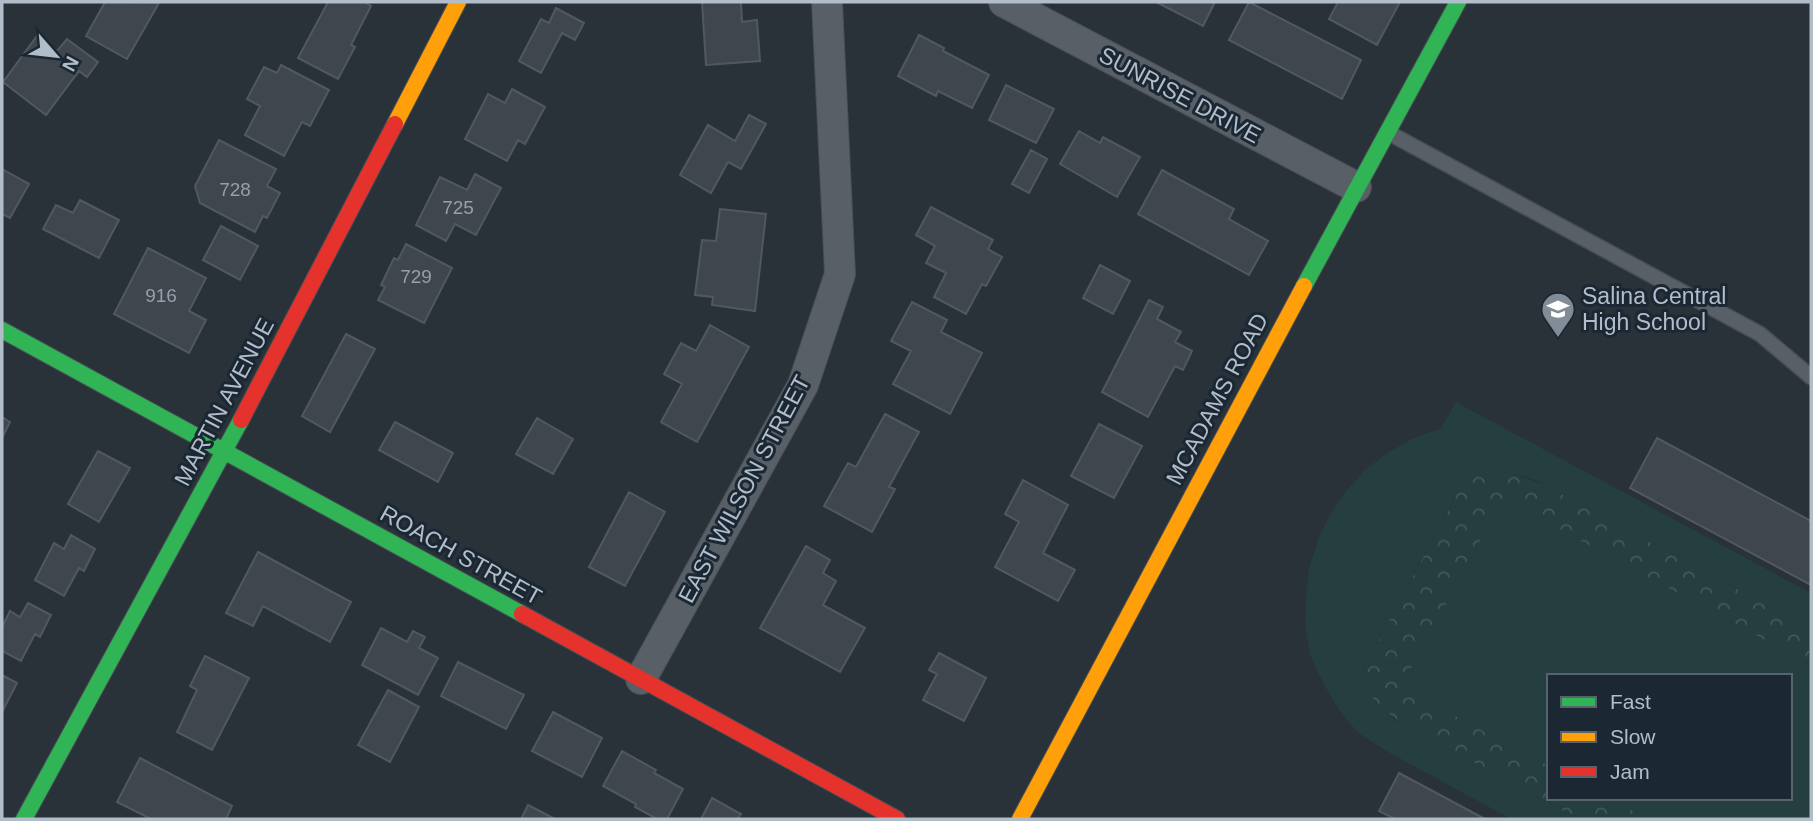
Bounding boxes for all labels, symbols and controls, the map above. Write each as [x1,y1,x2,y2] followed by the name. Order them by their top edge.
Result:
[21,21,91,91] north arrow
[1095,42,1265,148] street label: SUNRISE DRIVE
[58,53,83,75] text: N
[219,179,251,200] house number: 728
[442,197,474,218] house number: 725
[400,266,432,287] house number: 729
[1582,283,1726,335] place label: Salina Central High School
[145,285,177,306] house number: 916
[1539,290,1577,339] school or university icon: Salina Central High School
[1161,309,1273,489] street label: MCADAMS ROAD
[169,314,279,490] street label: MARTIN AVENUE
[673,371,815,607] street label: EAST WILSON STREET
[376,500,546,610] street label: ROACH STREET
[1547,674,1792,800] legend
[1610,690,1651,713] text: Fast
[1610,725,1656,748] text: Slow
[1610,760,1650,783] text: Jam

